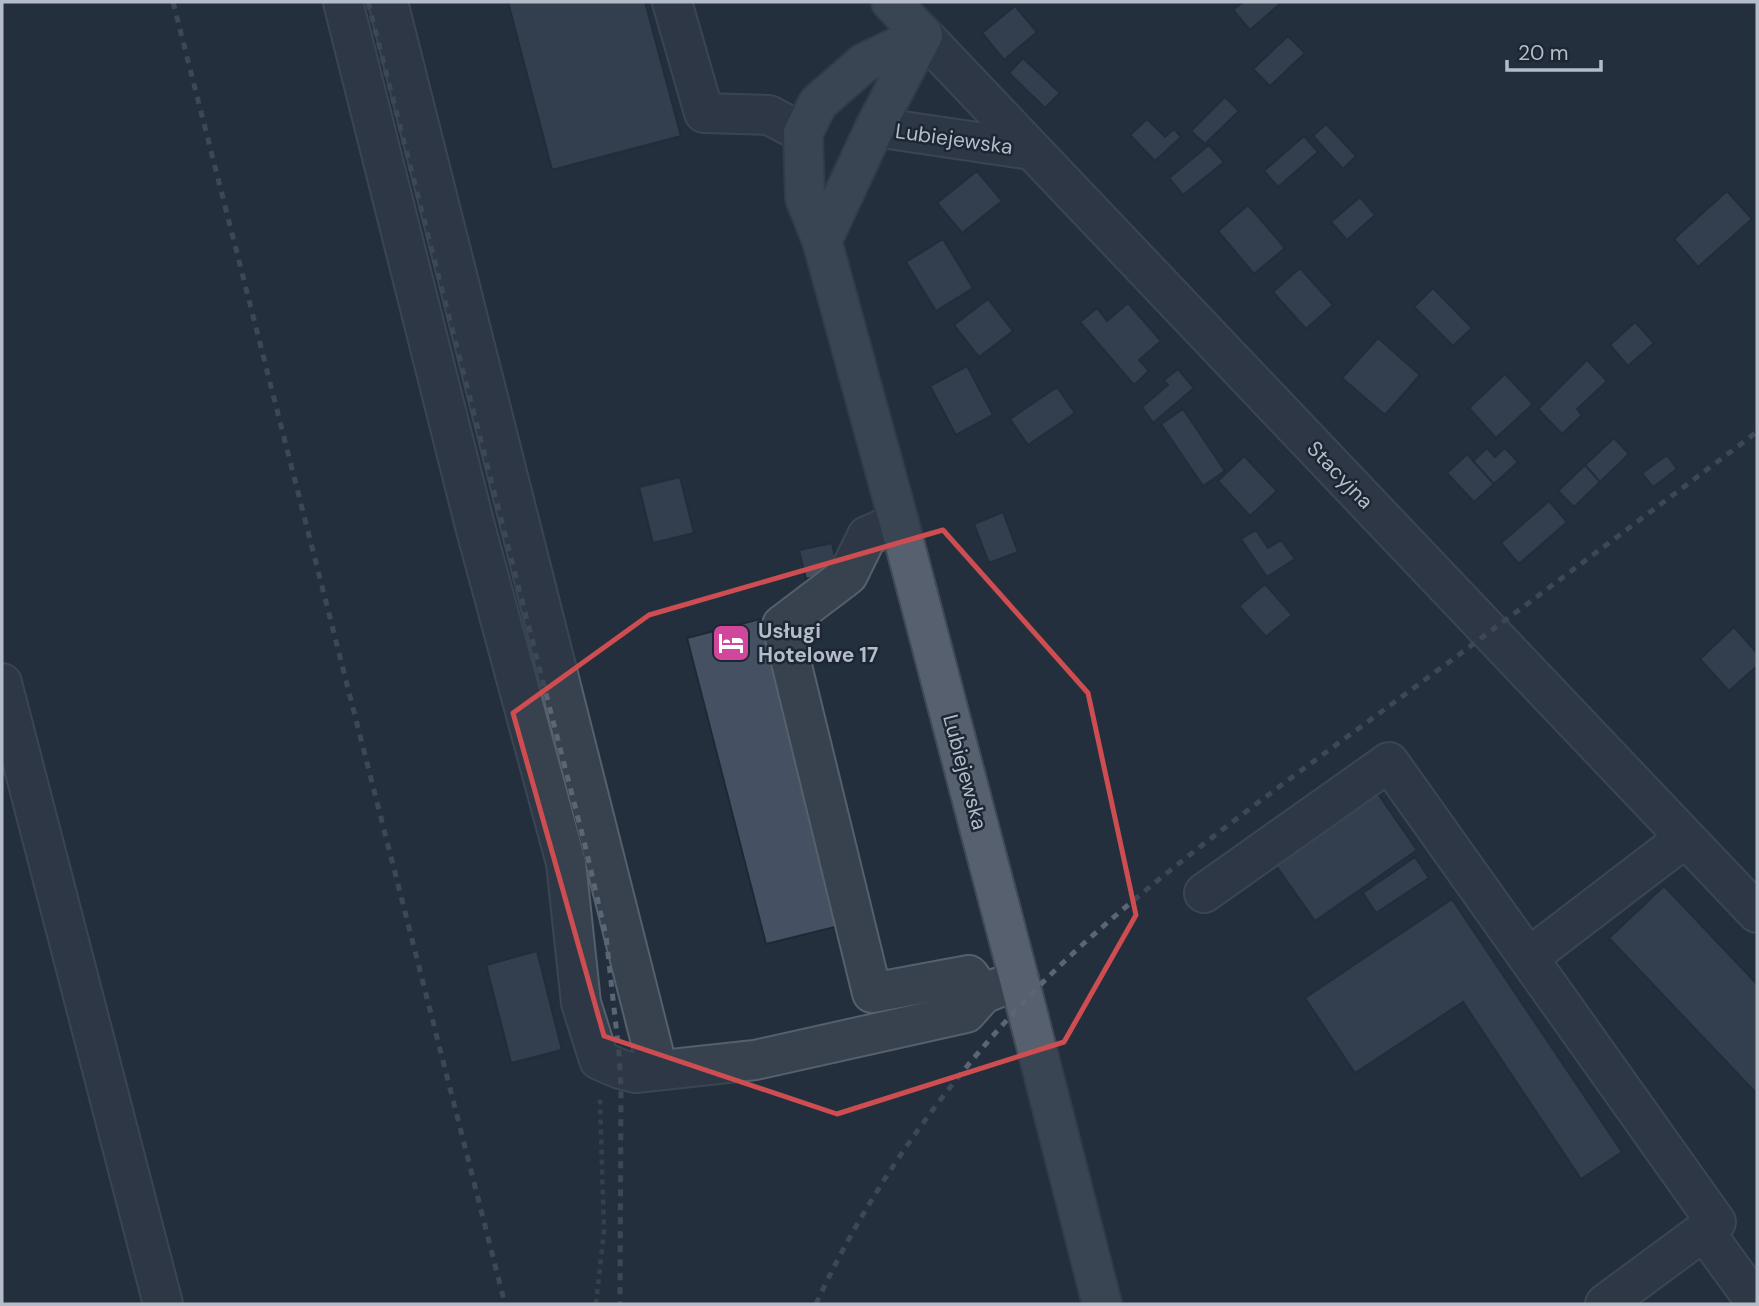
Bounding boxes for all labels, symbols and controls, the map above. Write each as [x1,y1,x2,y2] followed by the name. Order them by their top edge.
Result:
[1507,28,1602,72] scale bar
[1518,39,1569,67] text: 20 m
[893,117,1015,161] street label: Lubiejewska
[1301,435,1379,515] street label: Stacyjna
[758,617,878,669] place label: Usługi Hotelowe 17
[710,622,752,664] hotel icon: Usługi Hotelowe 17
[936,711,994,833] street label: Lubiejewska

